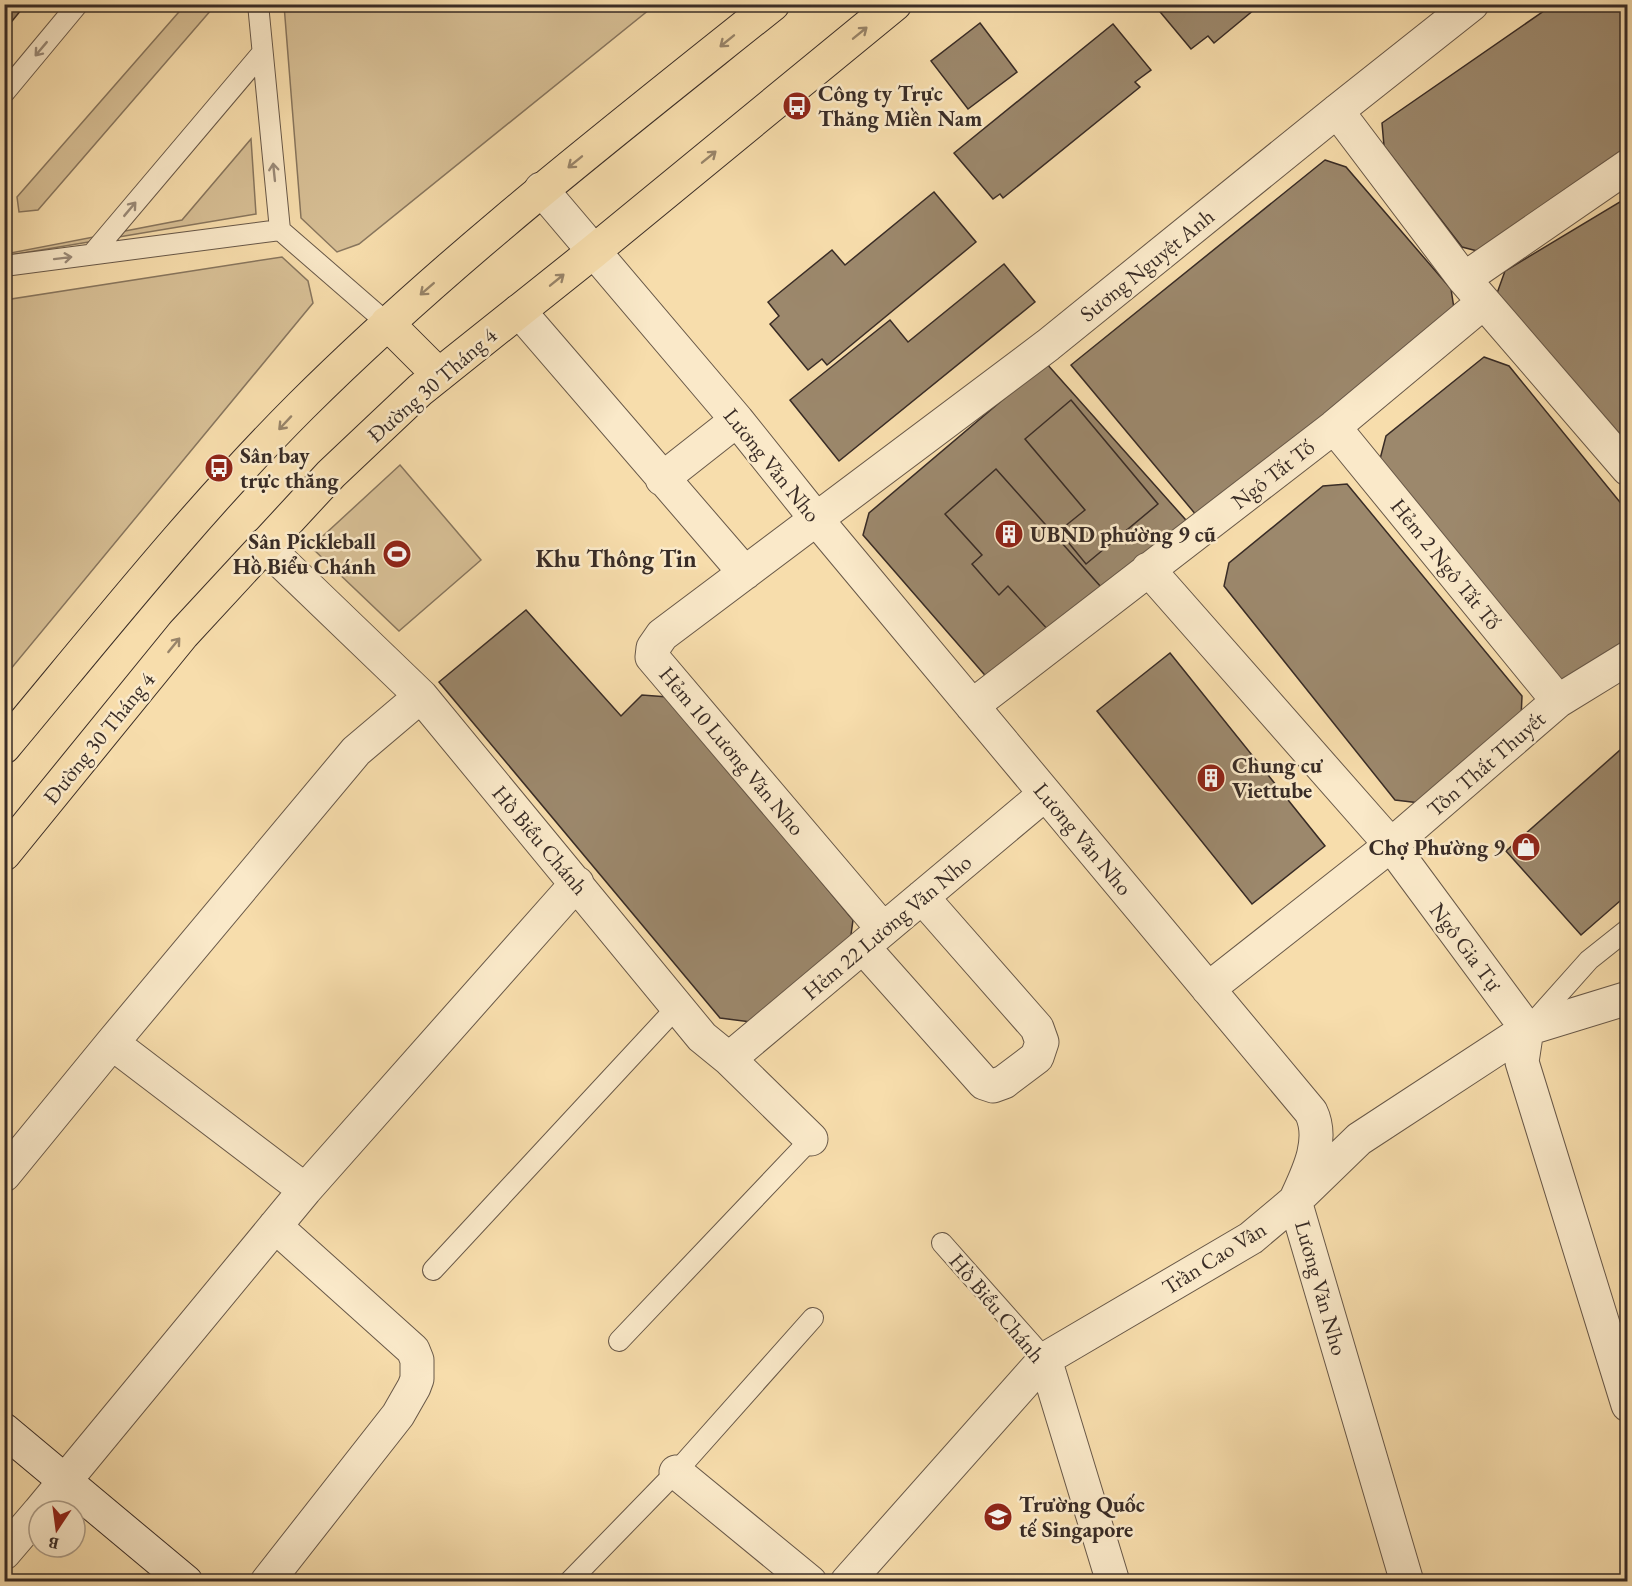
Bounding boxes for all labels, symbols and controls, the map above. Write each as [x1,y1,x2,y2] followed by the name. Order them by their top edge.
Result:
[851,27,867,40] one-way arrow
[720,34,736,47] one-way arrow
[35,41,48,57] one-way arrow
[818,79,982,133] place label: Công ty Trực Thăng Miền Nam
[781,90,813,122] bus stop icon: Công ty Trực Thăng Miền Nam
[701,150,716,164] one-way arrow
[567,156,583,169] one-way arrow
[268,162,279,182] one-way arrow
[123,202,137,217] one-way arrow
[1074,202,1220,328] street label: Sương Nguyệt Anh
[52,252,72,263] one-way arrow
[549,274,565,287] one-way arrow
[420,282,435,296] one-way arrow
[361,321,503,449] street label: Đường 30 Tháng 4
[717,402,827,528] street label: Lương Văn Nho
[278,415,292,430] one-way arrow
[1225,432,1321,516] street label: Ngô Tất Tố
[240,441,339,495] place label: Sân bay trực thăng
[203,452,235,484] bus stop icon: Sân bay trực thăng
[1384,492,1508,636] street label: Hẻm 2 Ngô Tất Tố
[993,518,1025,550] building icon: UBND phường 9 cũ
[1030,520,1216,549] place label: UBND phường 9 cũ
[233,527,376,581] place label: Sân Pickleball Hồ Biểu Chánh
[381,538,413,570] sports icon: Sân Pickleball Hồ Biểu Chánh
[536,543,697,575] district label: Khu Thông Tin
[167,638,180,654] one-way arrow
[653,660,811,842] street label: Hẻm 10 Lương Văn Nho
[37,666,162,810] street label: Đường 30 Tháng 4
[1421,705,1551,823] street label: Tôn Thất Thuyết
[1232,751,1324,805] place label: Chung cư Viettube
[1195,762,1227,794] building icon: Chung cư Viettube
[1027,776,1139,902] street label: Lương Văn Nho
[486,779,594,901] street label: Hồ Biểu Chánh
[1510,831,1542,863] shop icon: Chợ Phường 9
[1369,833,1505,862] place label: Chợ Phường 9
[796,848,978,1006] street label: Hẻm 22 Lương Văn Nho
[1423,897,1509,998] street label: Ngô Gia Tự
[1157,1214,1272,1301] street label: Trần Cao Vân
[1288,1217,1354,1359] street label: Lương Văn Nho
[943,1247,1051,1369] street label: Hồ Biểu Chánh
[1019,1490,1145,1544] place label: Trường Quốc tế Singapore
[27,1499,87,1559] north arrow
[982,1501,1014,1533] school or university icon: Trường Quốc tế Singapore
[46,1532,61,1554] text: B

